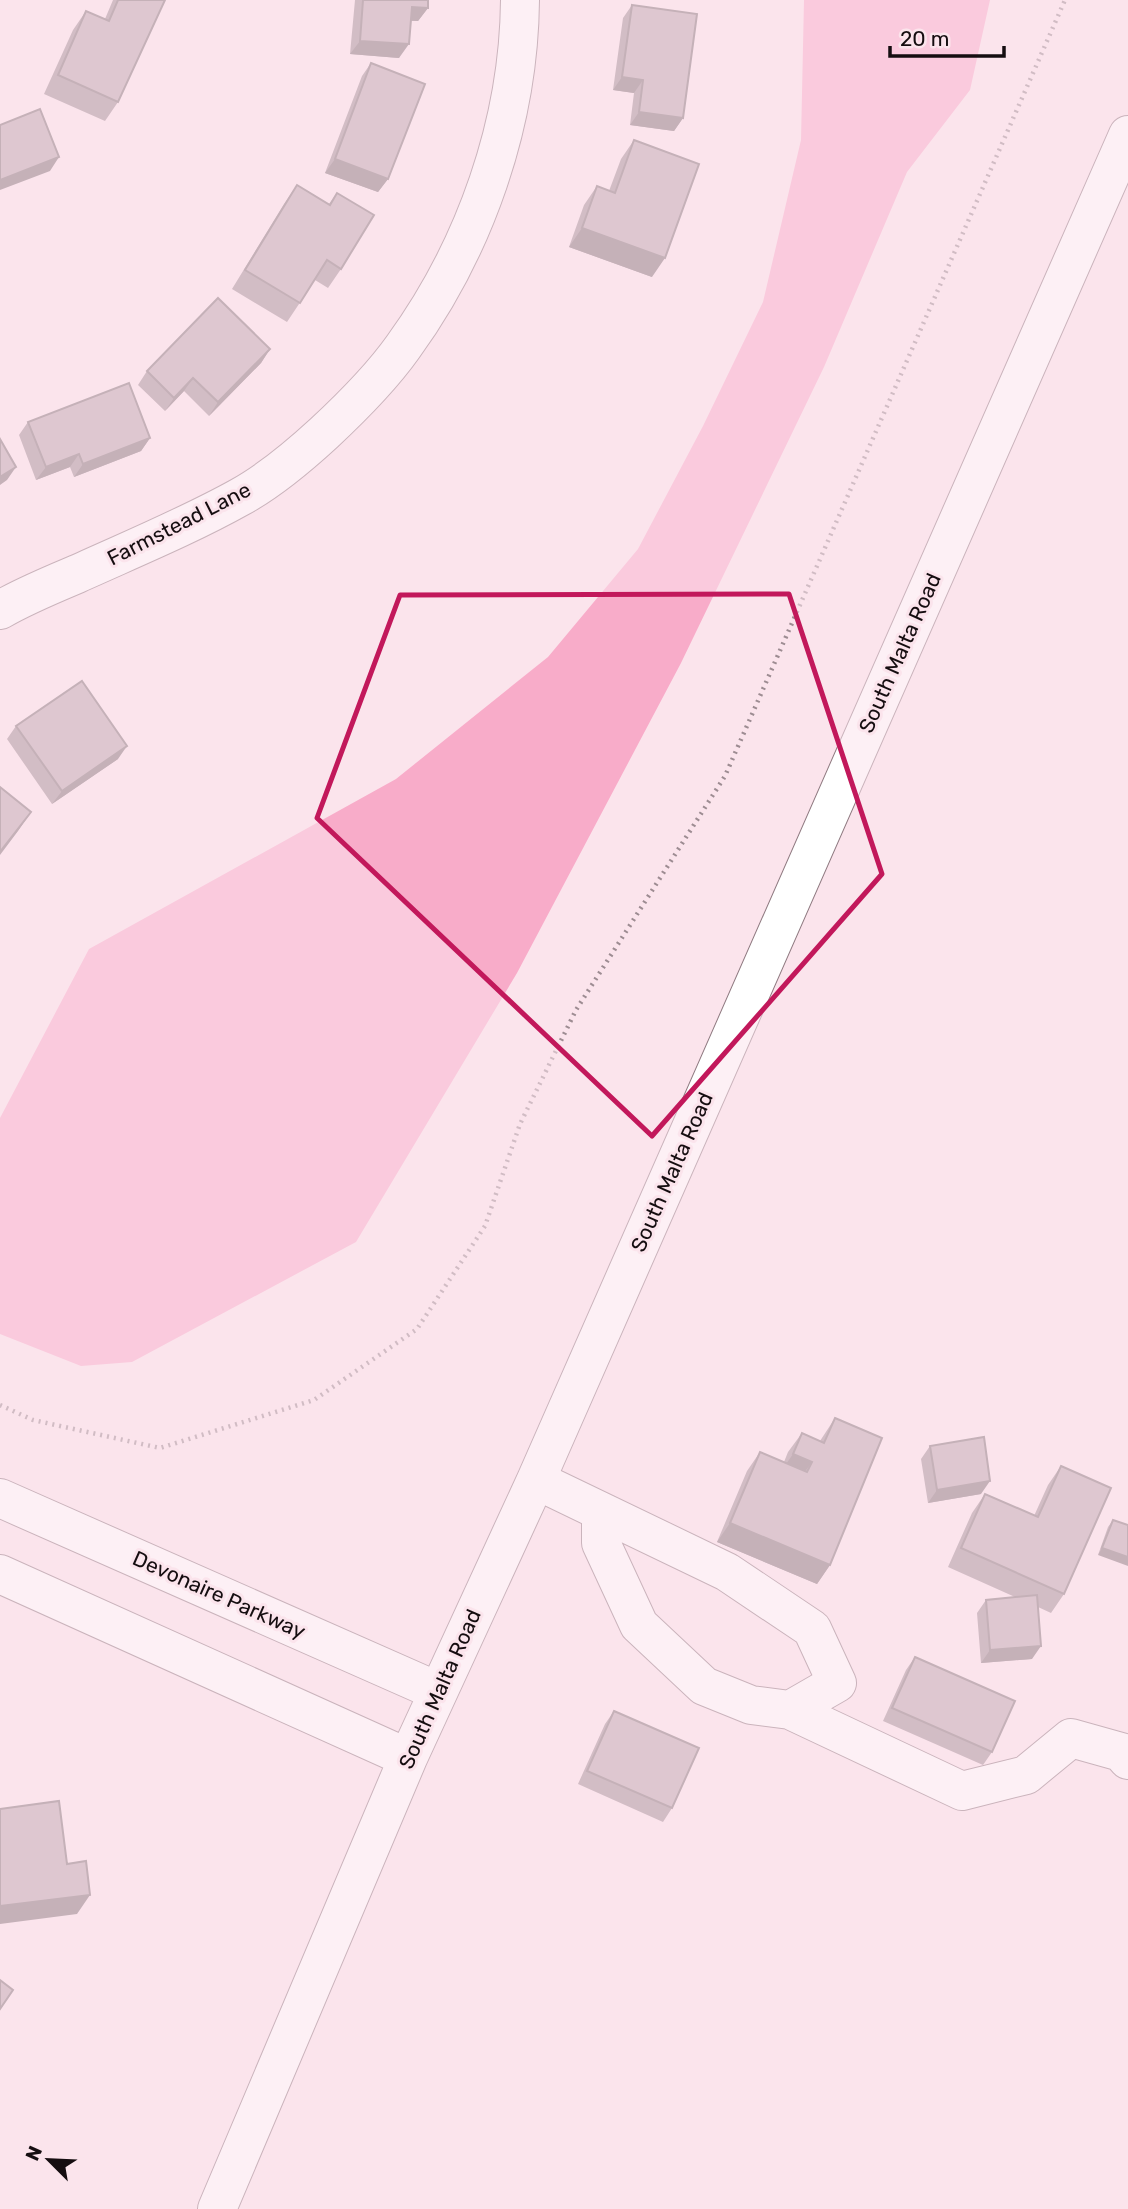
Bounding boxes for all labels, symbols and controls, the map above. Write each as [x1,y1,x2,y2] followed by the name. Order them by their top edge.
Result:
[890,14,1004,58] scale bar
[900,26,949,51] text: 20 m
[103,477,255,570] street label: Farmstead Lane
[853,569,946,736] street label: South Malta Road
[625,1088,718,1255] street label: South Malta Road
[129,1545,310,1644] street label: Devonaire Parkway
[393,1605,486,1772] street label: South Malta Road
[14,2125,84,2195] north arrow
[21,2142,47,2164] text: N

